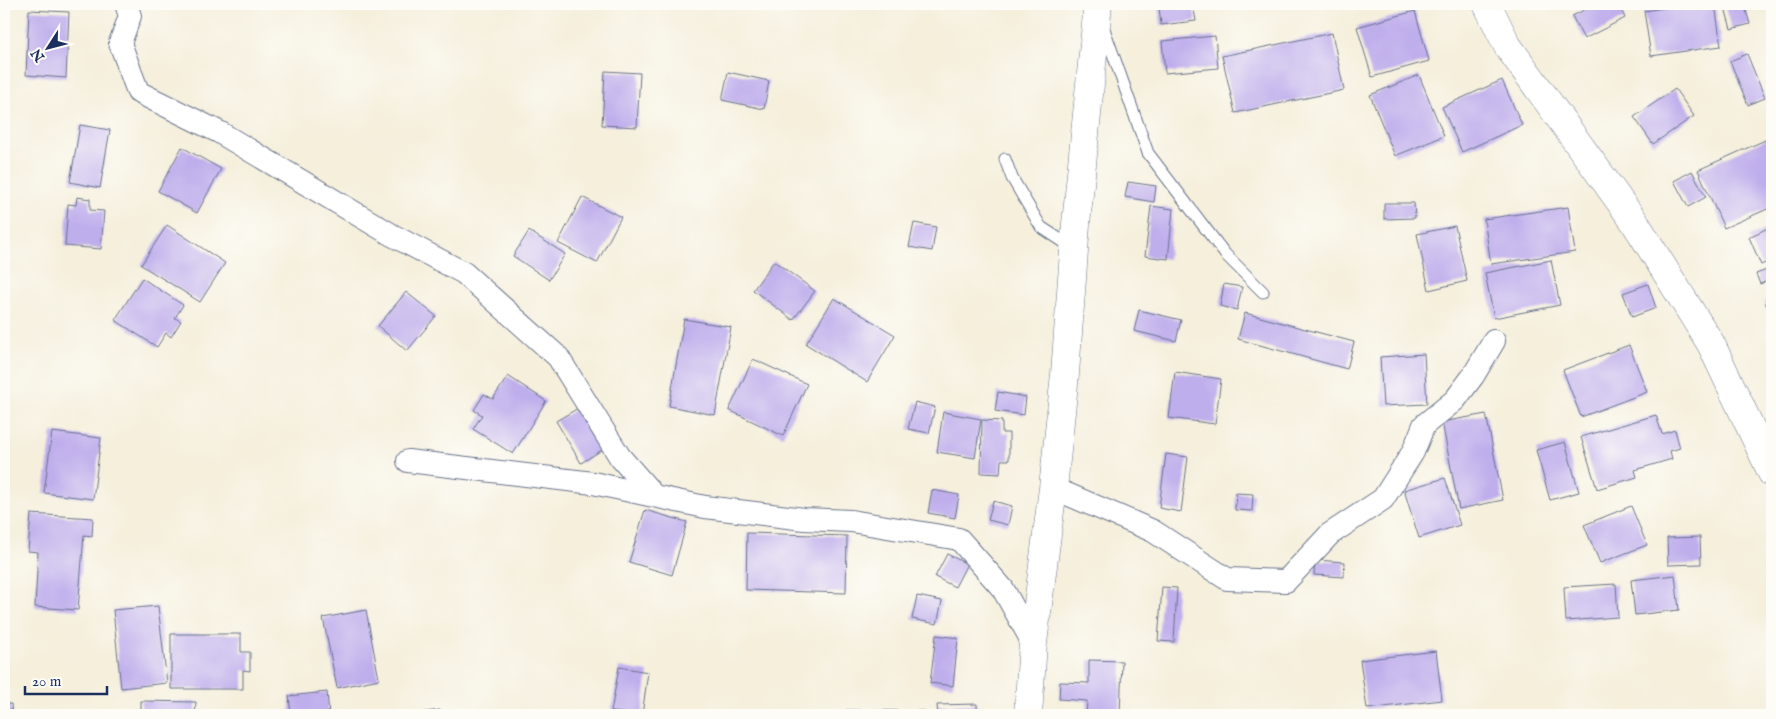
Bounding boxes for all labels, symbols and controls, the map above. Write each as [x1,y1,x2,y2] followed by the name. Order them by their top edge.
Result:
[22,22,72,72] north arrow
[27,45,50,66] text: N
[25,664,108,696] scale bar
[32,672,62,691] text: 20 m

